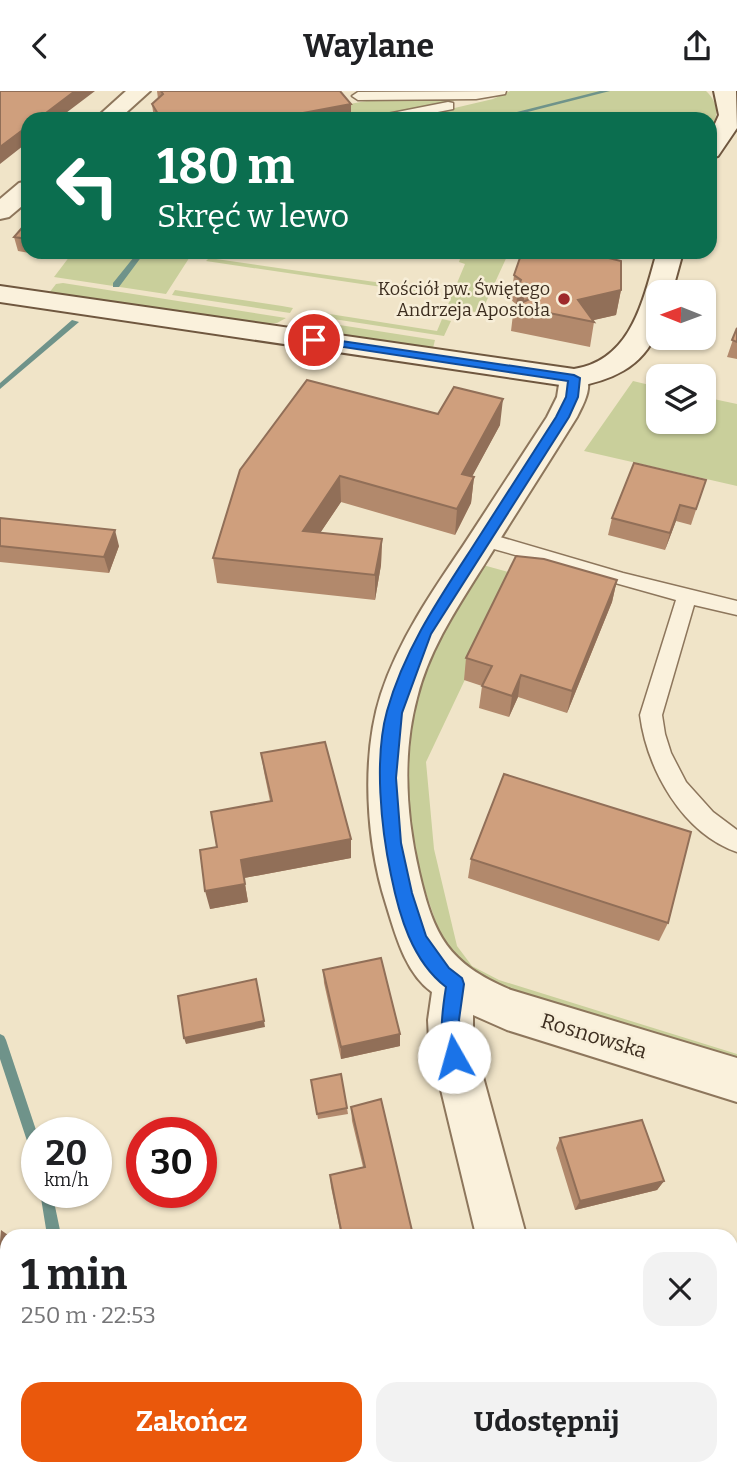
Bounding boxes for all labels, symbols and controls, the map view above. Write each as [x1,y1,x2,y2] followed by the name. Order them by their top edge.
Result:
[21,27,59,65] icon: back
[303,27,434,65] text: Waylane
[678,27,716,65] icon: share
[157,137,294,196] text: 180 m
[42,140,133,231] icon: left
[157,197,349,235] text: Skręć w lewo
[378,277,550,321] place label: Kościół pw. Świętego Andrzeja Apostoła
[646,280,716,350] north arrow
[646,280,716,434] map controls
[556,291,572,307] marker: Kościół pw. Świętego Andrzeja Apostoła
[284,310,344,370] pin
[295,321,333,359] icon: arrive
[646,364,716,434] button: layers
[538,1008,651,1065] street label: Rosnowska
[417,1020,491,1094] position arrow
[126,1117,217,1208] speed limit sign: 30
[46,1132,87,1174] text: 20
[44,1169,89,1191] text: km/h
[21,1250,127,1300] text: 1 min
[643,1252,717,1326] button: close
[21,1301,156,1329] text: 250 m · 22:53
[21,1382,362,1462] button: Zakończ
[376,1382,717,1462] button: Udostępnij

